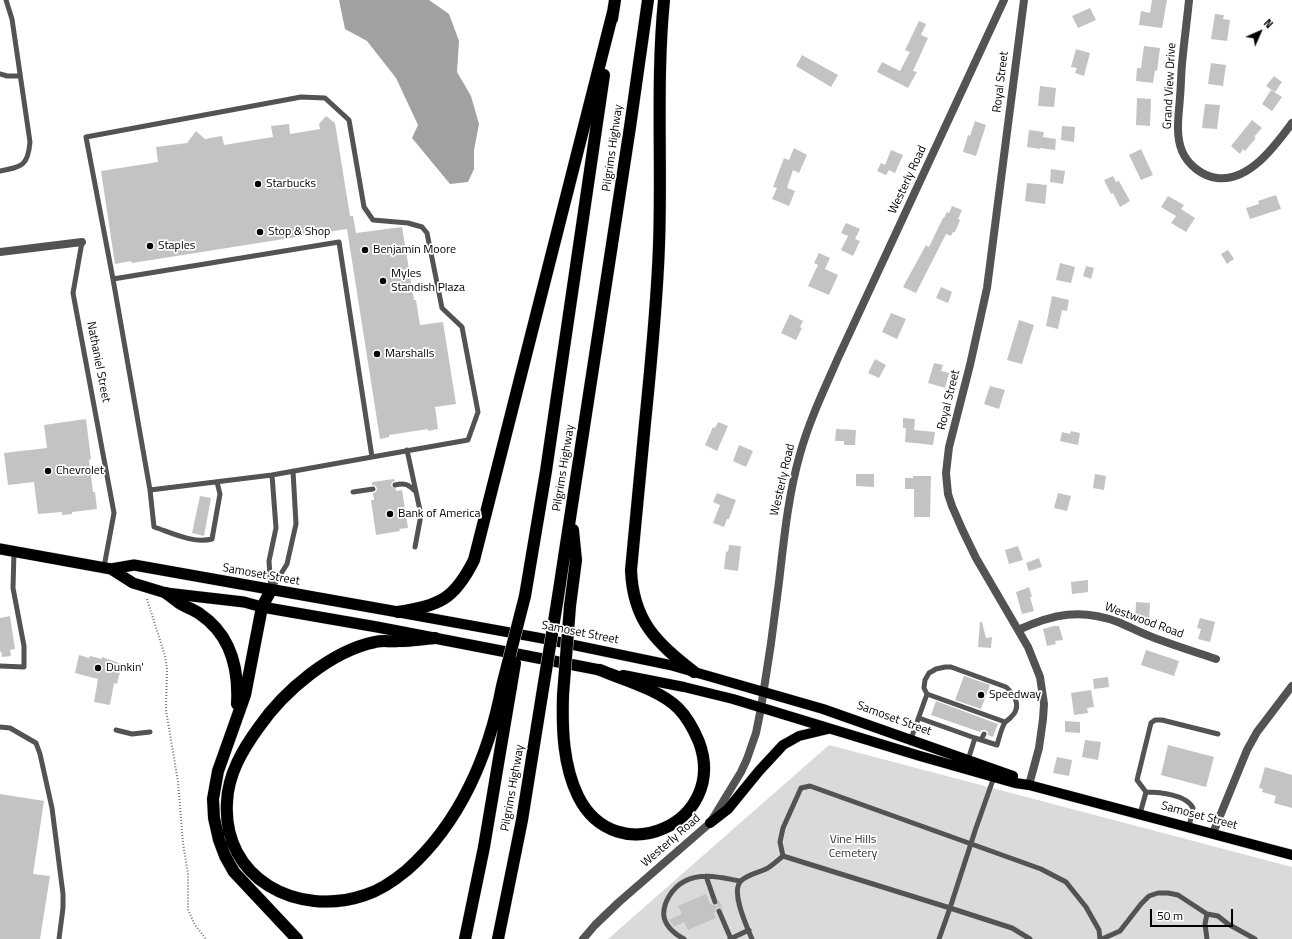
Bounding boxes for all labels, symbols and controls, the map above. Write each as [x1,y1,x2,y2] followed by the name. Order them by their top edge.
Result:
[1240,12,1280,52] north arrow
[1260,15,1277,32] text: N
[1161,42,1179,130] street label: Grand View Drive
[990,51,1012,113] street label: Royal Street
[600,104,626,192] street label: Pilgrims Highway
[886,144,930,216] street label: Westerly Road
[266,177,316,191] place label: Starbucks
[253,179,263,189] marker: Starbucks
[268,225,330,239] place label: Stop & Shop
[255,227,265,237] marker: Stop & Shop
[158,239,195,253] place label: Staples
[145,241,155,251] marker: Staples
[373,243,456,257] place label: Benjamin Moore
[360,245,370,255] marker: Benjamin Moore
[391,267,465,295] place label: Myles Standish Plaza
[378,276,388,286] marker: Myles Standish Plaza
[83,320,113,404] street label: Nathaniel Street
[385,347,434,361] place label: Marshalls
[372,349,382,359] marker: Marshalls
[935,368,963,432] street label: Royal Street
[550,424,578,512] street label: Pilgrims Highway
[768,443,798,517] street label: Westerly Road
[56,464,104,478] place label: Chevrolet
[43,466,53,476] marker: Chevrolet
[398,507,480,521] place label: Bank of America
[385,509,395,519] marker: Bank of America
[221,561,301,589] street label: Samoset Street
[1103,600,1185,642] street label: Westwood Road
[540,618,620,648] street label: Samoset Street
[106,661,144,675] place label: Dunkin'
[93,663,103,673] marker: Dunkin'
[989,688,1041,702] place label: Speedway
[976,690,986,700] marker: Speedway
[855,699,933,739] street label: Samoset Street
[498,744,528,832] street label: Pilgrims Highway
[1159,799,1239,833] street label: Samoset Street
[638,811,704,871] street label: Westerly Road
[829,833,877,861] park label: Vine Hills Cemetery
[1152,901,1235,927] scale bar
[1157,906,1183,925] text: 50 m

